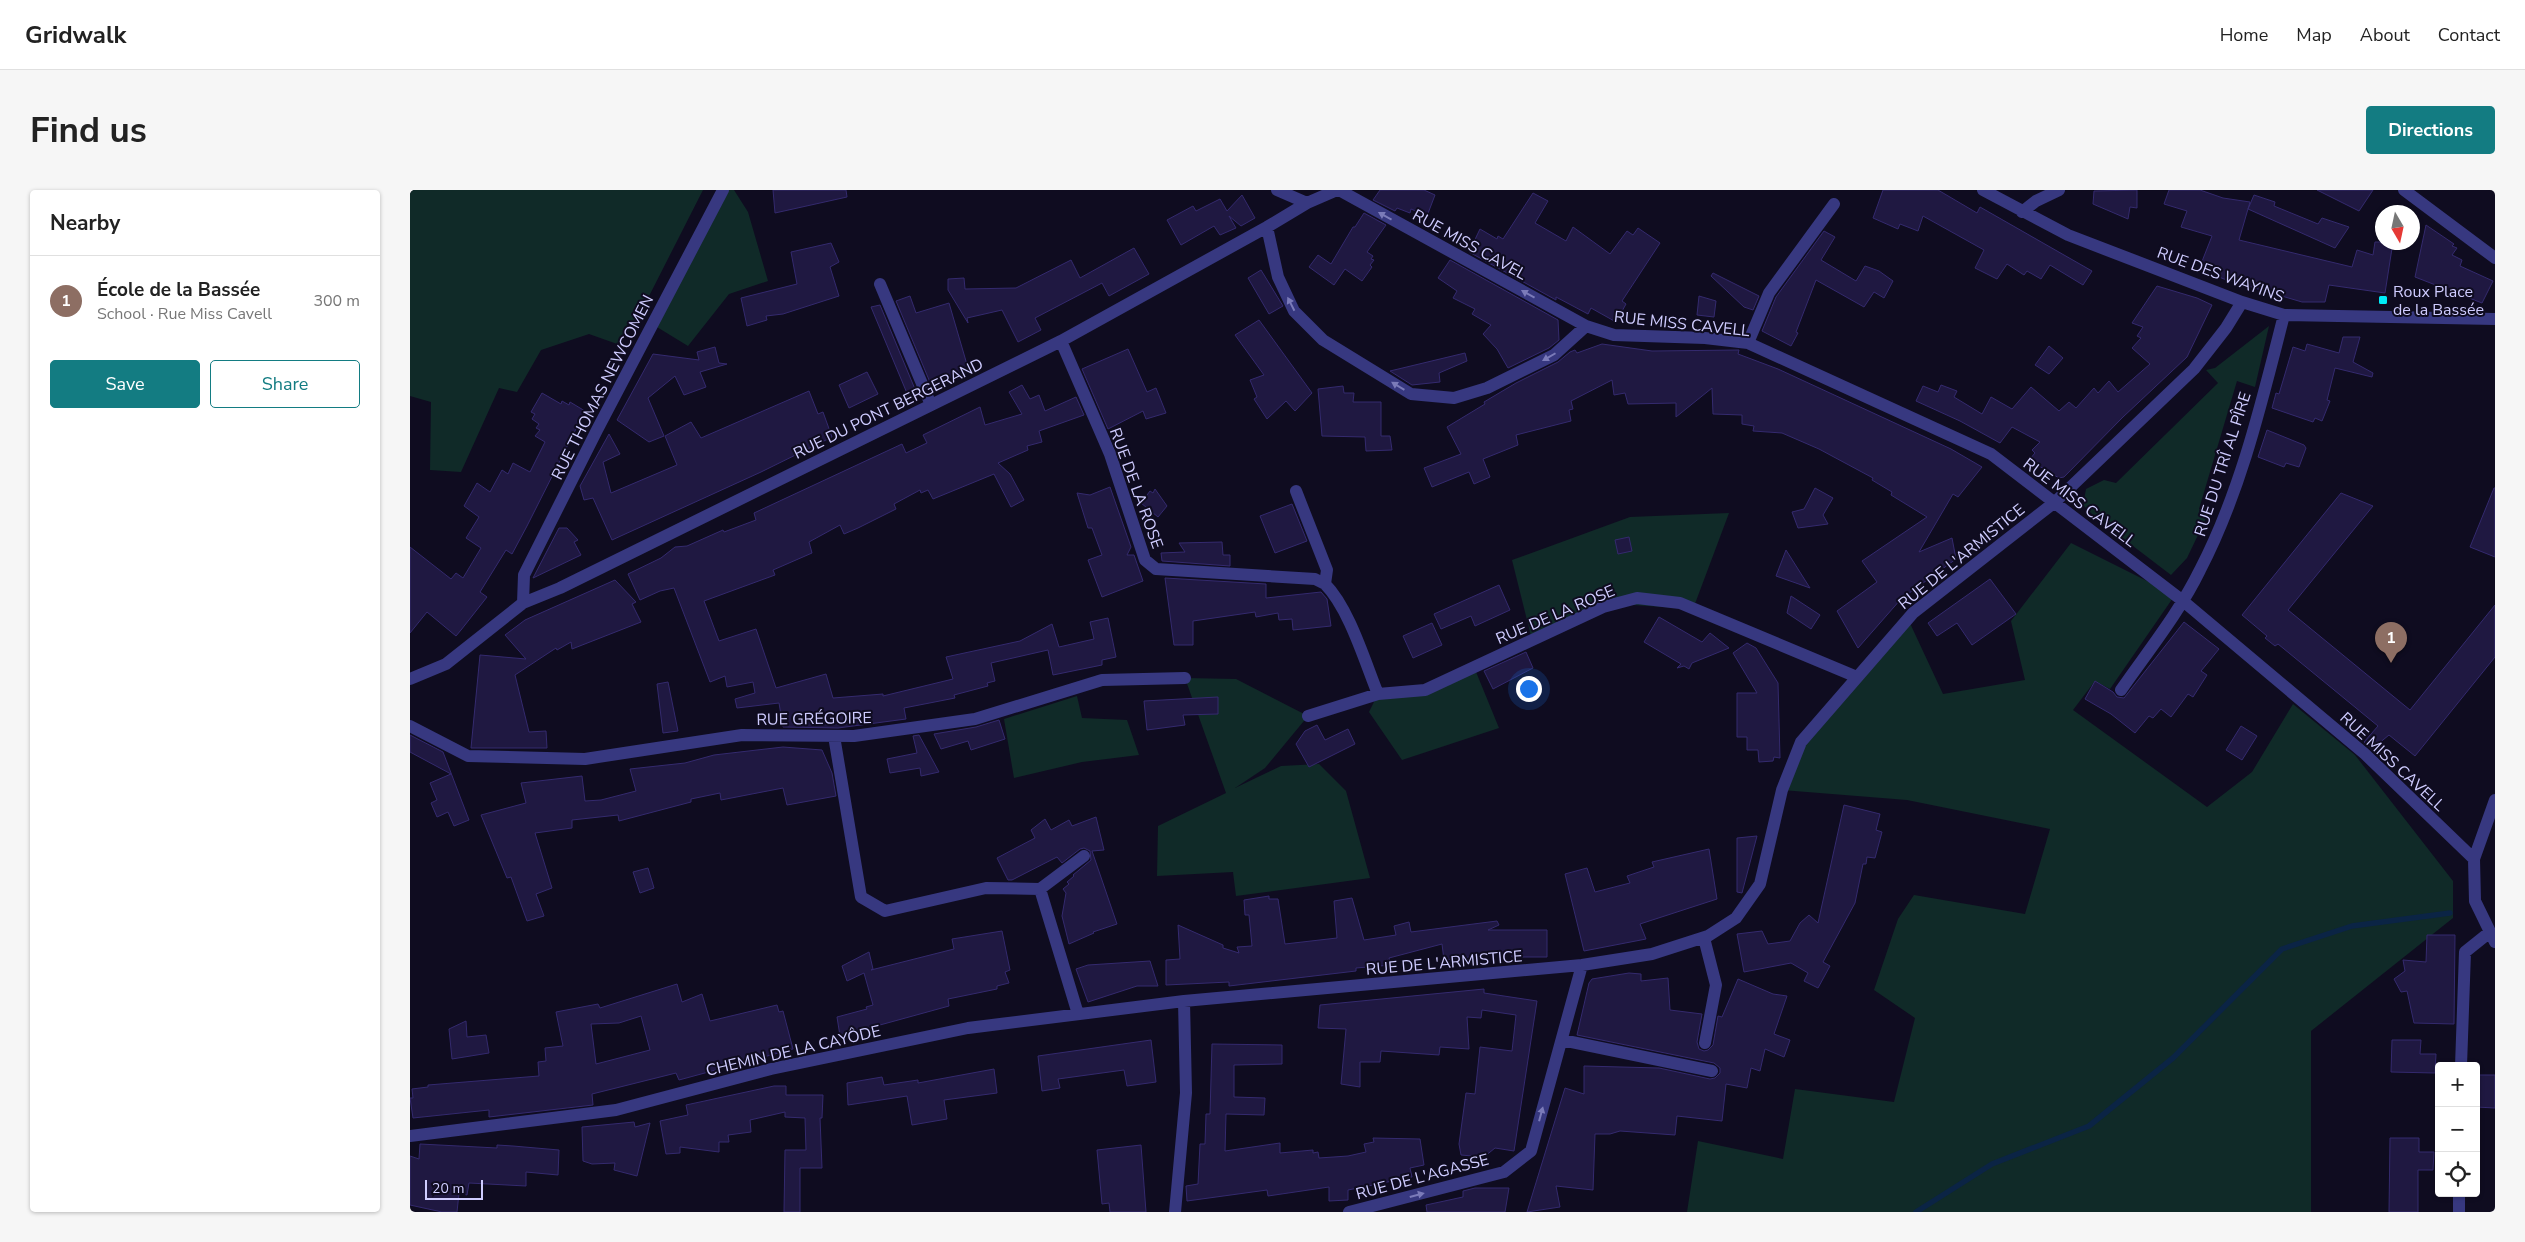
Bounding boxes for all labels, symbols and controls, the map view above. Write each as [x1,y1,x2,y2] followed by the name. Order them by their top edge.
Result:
[25,19,126,51] text: Gridwalk
[2220,23,2268,47] text: Home
[2296,23,2332,47] text: Map
[2360,23,2410,47] text: About
[2438,23,2500,47] text: Contact
[2366,106,2495,154] button: Directions
[30,107,147,154] text: Find us
[1408,204,1531,286] street label: RUE MISS CAVEL
[2375,205,2420,250] north arrow
[50,209,120,237] text: Nearby
[1379,211,1392,220] one-way arrow
[2154,242,2287,308] street label: RUE DES WAYINS
[97,277,260,303] text: École de la Bassée
[2393,281,2484,321] place label: Roux Place de la Bassée
[61,290,71,312] text: 1
[313,290,360,312] text: 300 m
[1521,290,1535,298] one-way arrow
[547,291,659,484] street label: RUE THOMAS NEWCOMEN
[2377,294,2389,306] marker: Roux Place de la Bassée
[1287,297,1295,311] one-way arrow
[97,303,272,325] text: School · Rue Miss Cavell
[1613,306,1751,342] street label: RUE MISS CAVELL
[1542,352,1555,361] one-way arrow
[790,353,987,465] street label: RUE DU PONT BERGERAND
[50,360,200,408] button: Save
[210,360,360,408] button: Share
[1391,382,1404,391] one-way arrow
[2189,389,2257,539] street label: RUE DU TRÎ AL PÎRE
[1104,425,1168,552] street label: RUE DE LA ROSE
[2018,453,2141,553] street label: RUE MISS CAVELL
[1894,499,2030,615] street label: RUE DE L'ARMISTICE
[1492,580,1618,650] street label: RUE DE LA ROSE
[2375,622,2407,663] pin: 1
[1516,676,1542,702] your location
[756,707,872,731] street label: RUE GRÉGOIRE
[2335,707,2450,816] street label: RUE MISS CAVELL
[1365,945,1523,981] street label: RUE DE L'ARMISTICE
[704,1020,883,1082] street label: CHEMIN DE LA CAYÔDE
[2435,1062,2480,1197] map controls
[2435,1062,2480,1107] button: +
[1538,1107,1546,1122] one-way arrow
[2435,1107,2480,1152] button: −
[1353,1149,1491,1205] street label: RUE DE L'AGASSE
[2435,1152,2480,1197] button: locate
[425,1177,482,1200] scale bar
[432,1179,464,1198] text: 20 m
[1409,1191,1424,1199] one-way arrow

